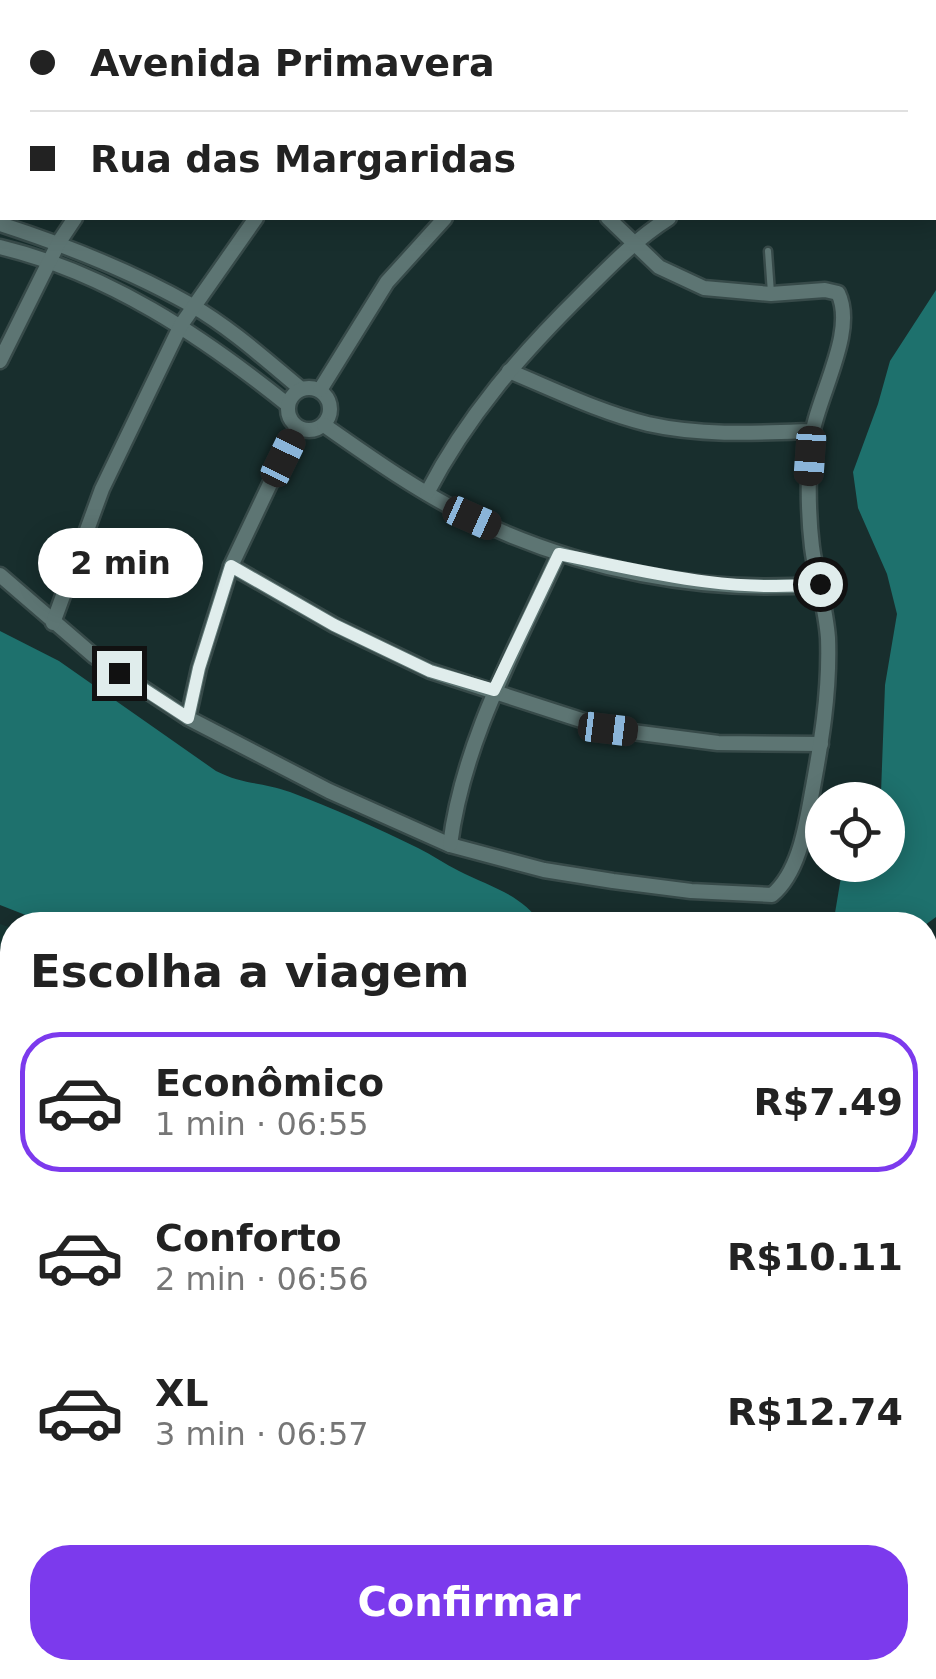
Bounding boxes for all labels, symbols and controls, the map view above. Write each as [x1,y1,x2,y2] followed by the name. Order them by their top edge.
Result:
[90,41,495,85] text: Avenida Primavera
[90,137,516,181] text: Rua das Margaridas
[256,424,310,492] car
[793,425,827,487] car
[438,492,506,544] car
[36,528,202,598] callout: 2 min
[70,544,171,582] text: 2 min
[798,562,843,607] route start
[97,651,142,696] route end
[576,710,640,748] car
[805,782,905,882] map controls
[805,782,905,882] button: locate
[30,945,469,998] text: Escolha a viagem
[35,1057,125,1147] icon: car
[155,1061,384,1105] text: Econômico
[754,1080,903,1124] text: R$7.49
[155,1105,369,1143] text: 1 min · 06:55
[35,1212,125,1302] icon: car
[155,1216,342,1260] text: Conforto
[727,1235,903,1279] text: R$10.11
[155,1260,369,1298] text: 2 min · 06:56
[35,1367,125,1457] icon: car
[155,1371,209,1415] text: XL
[727,1390,903,1434] text: R$12.74
[155,1415,369,1453] text: 3 min · 06:57
[30,1545,908,1660] button: Confirmar

